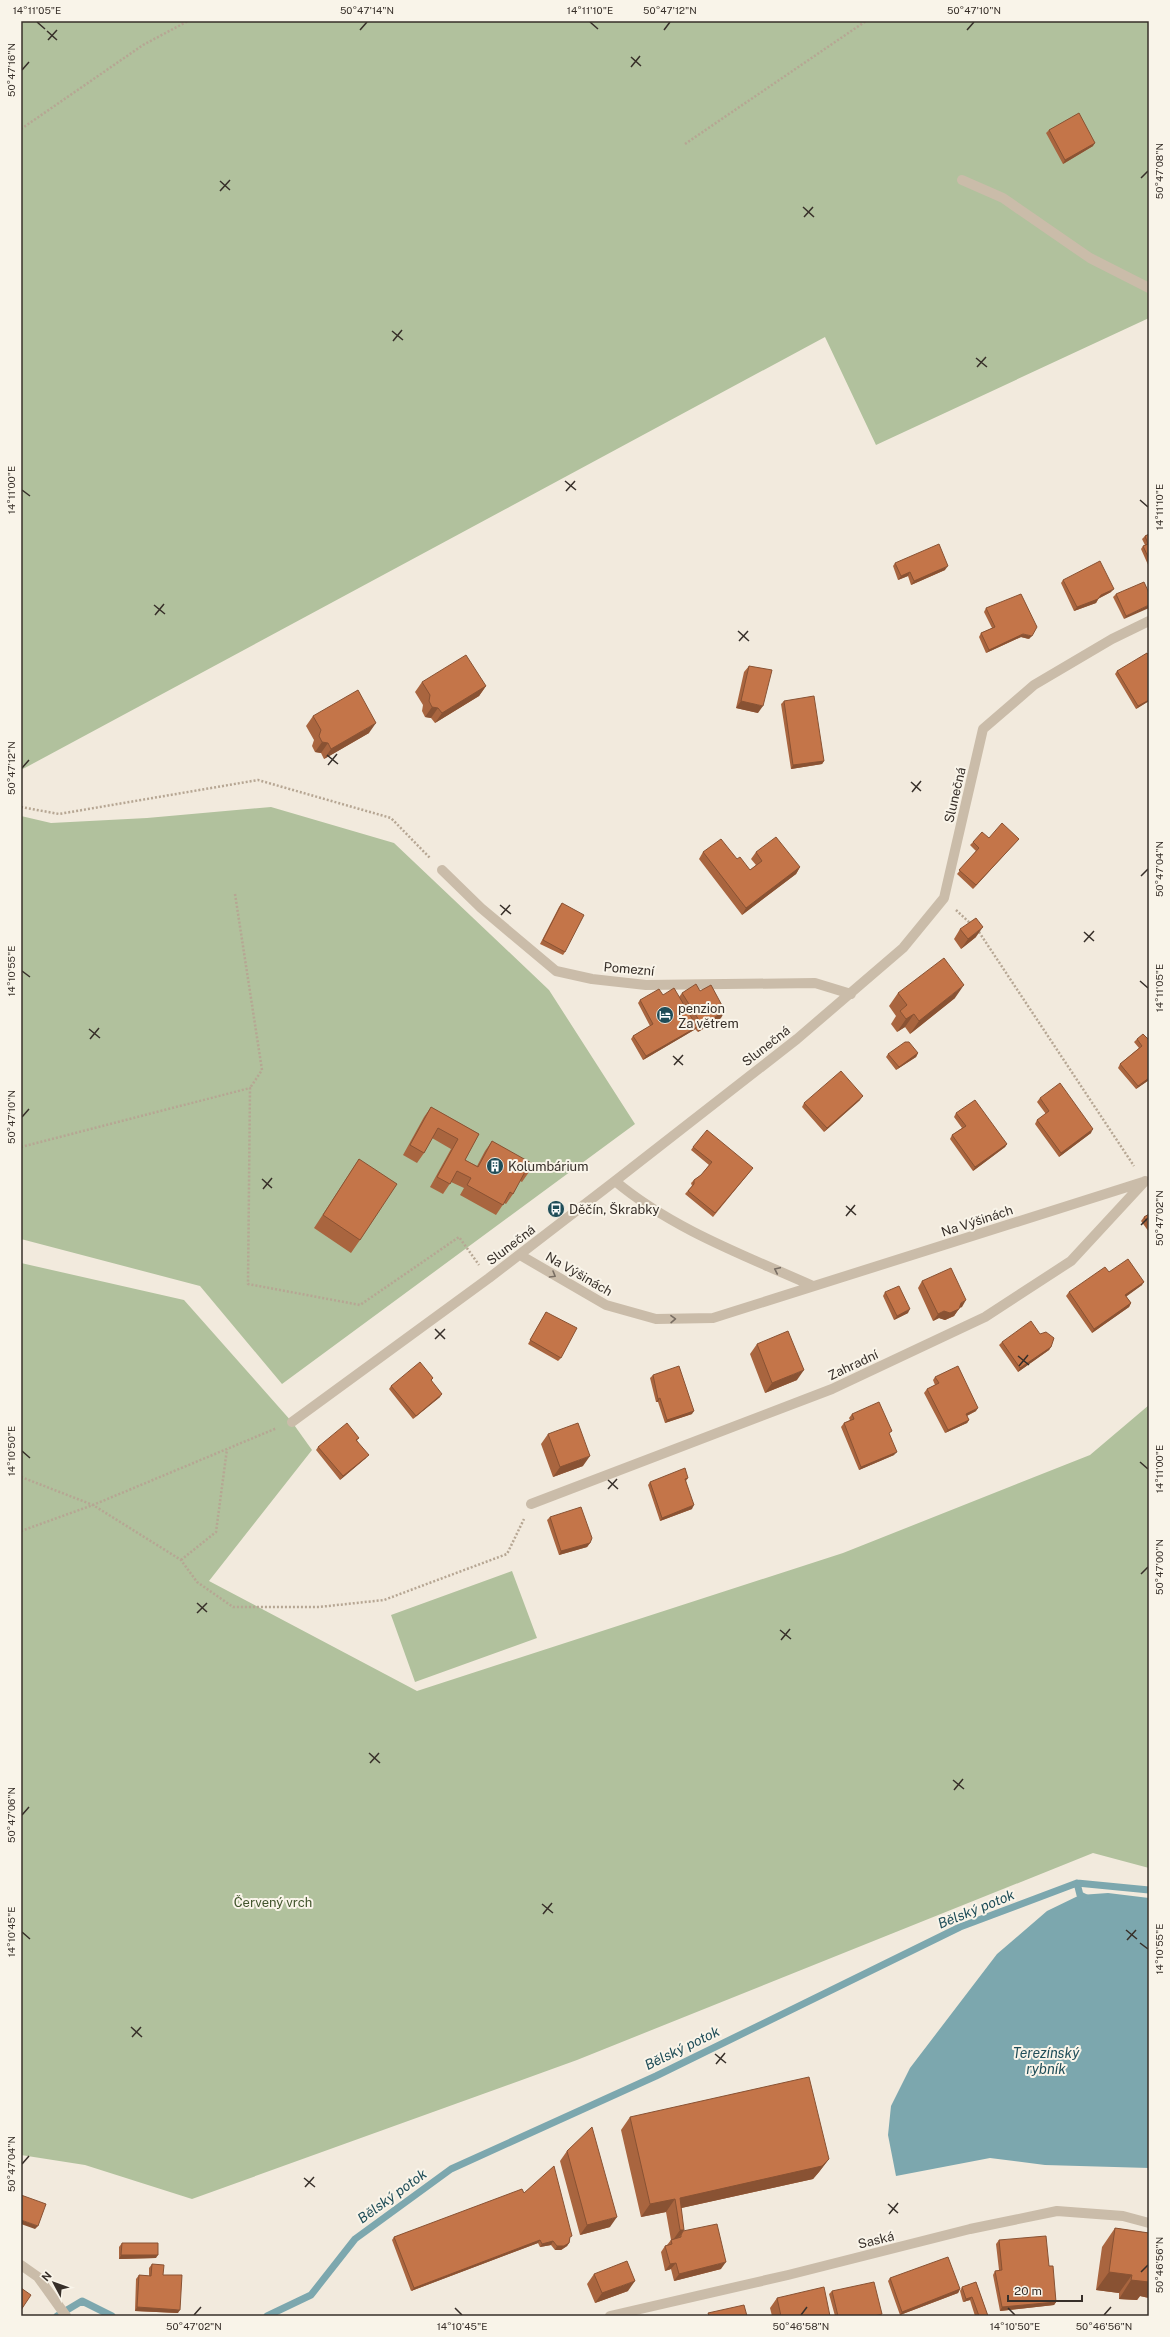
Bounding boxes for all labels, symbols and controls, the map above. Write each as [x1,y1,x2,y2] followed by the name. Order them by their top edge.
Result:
[13,4,61,16] text: 14°11'05"E
[340,4,394,16] text: 50°47'14"N
[567,4,613,16] text: 14°11'10"E
[643,4,697,16] text: 50°47'12"N
[947,4,1001,16] text: 50°47'10"N
[5,43,17,97] text: 50°47'16"N
[1153,143,1165,199] text: 50°47'08"N
[5,466,17,514] text: 14°11'00"E
[1153,484,1165,530] text: 14°11'10"E
[5,741,17,795] text: 50°47'12"N
[941,766,969,824] street label: Slunečná
[1153,841,1165,897] text: 50°47'04"N
[5,946,17,996] text: 14°10'55"E
[603,959,656,979] street label: Pomezní
[1153,964,1165,1012] text: 14°11'05"E
[678,1001,739,1031] place label: penzion Za větrem
[655,1005,675,1025] hotel icon: penzion Za větrem
[739,1023,793,1069] street label: Slunečná
[5,1090,17,1144] text: 50°47'10"N
[485,1156,505,1176] building icon: Kolumbárium
[508,1159,589,1174] place label: Kolumbárium
[1153,1190,1165,1246] text: 50°47'02"N
[546,1199,566,1219] bus stop icon: Děčín, Škrabky
[569,1202,660,1217] place label: Děčín, Škrabky
[939,1202,1015,1240] street label: Na Výšinách
[484,1222,538,1268] street label: Slunečná
[543,1249,615,1299] street label: Na Výšinách
[774,1267,782,1275] one-way arrow
[549,1270,556,1277] one-way arrow
[670,1315,676,1323] one-way arrow
[826,1347,881,1383] street label: Zahradní
[5,1426,17,1476] text: 14°10'50"E
[1153,1445,1165,1493] text: 14°11'00"E
[1153,1539,1165,1595] text: 50°47'00"N
[5,1787,17,1843] text: 50°47'06"N
[935,1886,1017,1932] water label: Bělský potok
[234,1895,312,1910] park label: Červený vrch
[5,1907,17,1957] text: 14°10'45"E
[1153,1924,1165,1974] text: 14°10'55"E
[642,2023,722,2073] water label: Bělský potok
[1013,2045,1080,2077] water label: Terezínský rybník
[5,2136,17,2192] text: 50°47'04"N
[354,2165,430,2226] water label: Bělský potok
[856,2228,896,2252] street label: Saská
[1153,2237,1165,2293] text: 50°46'56"N
[34,2263,74,2303] north arrow
[39,2269,54,2284] text: N
[1008,2277,1082,2303] scale bar
[1014,2284,1042,2298] text: 20 m
[166,2320,222,2332] text: 50°47'02"N
[437,2320,487,2332] text: 14°10'45"E
[773,2320,829,2332] text: 50°46'58"N
[990,2320,1040,2332] text: 14°10'50"E
[1076,2320,1132,2332] text: 50°46'56"N

